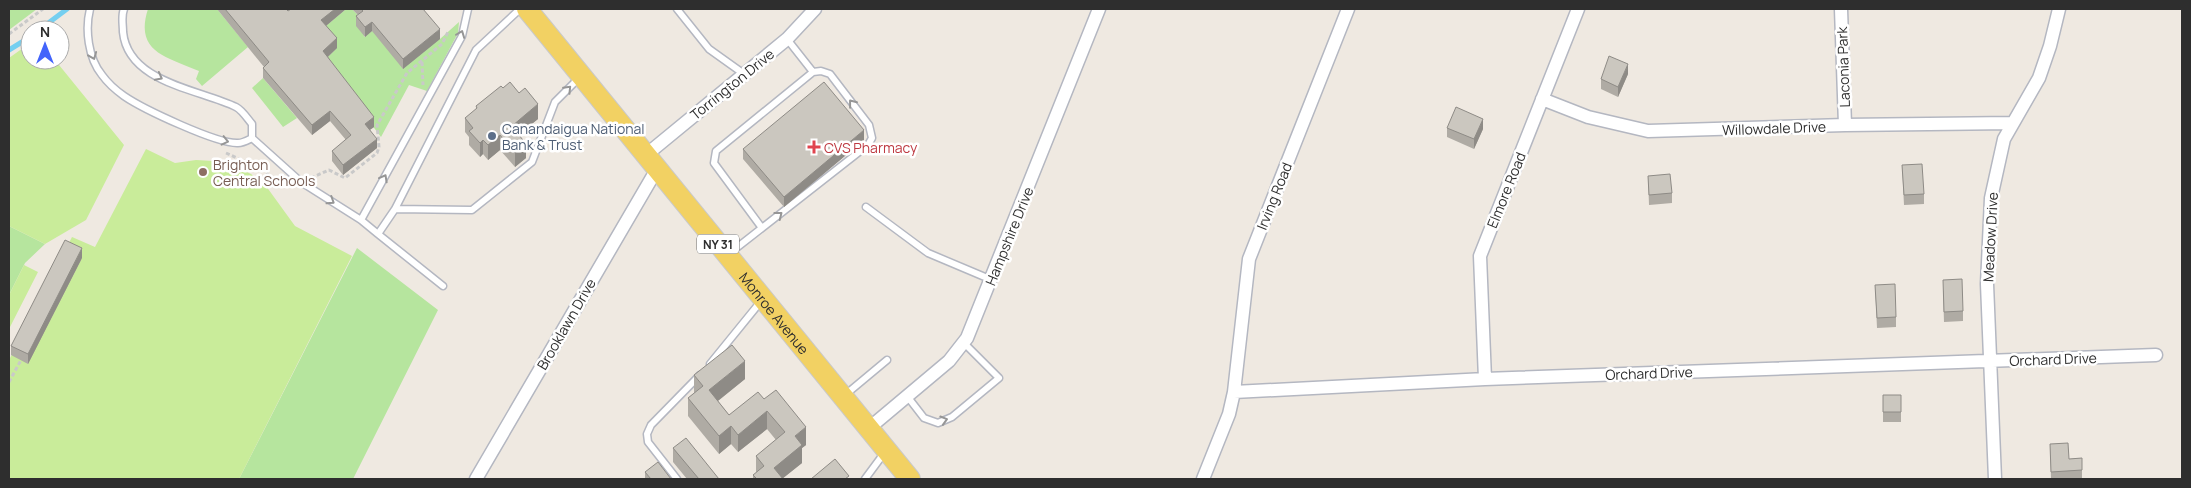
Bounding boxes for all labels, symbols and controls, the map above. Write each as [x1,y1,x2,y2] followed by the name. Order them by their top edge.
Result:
[20,20,70,70] north arrow
[40,22,50,41] text: N
[1832,25,1854,108] street label: Laconia Park
[455,31,465,39] one-way arrow
[686,44,778,124] street label: Torrington Drive
[87,51,98,60] one-way arrow
[154,71,163,81] one-way arrow
[562,85,571,94] one-way arrow
[850,100,858,109] one-way arrow
[1722,117,1826,139] street label: Willowdale Drive
[502,119,645,154] place label: Canandaigua National Bank & Trust
[486,130,498,142] marker: Canandaigua National Bank & Trust
[221,135,230,146] one-way arrow
[824,138,918,157] place label: CVS Pharmacy
[808,141,820,153] marker: CVS Pharmacy
[1482,149,1530,231] street label: Elmore Road
[213,155,315,190] place label: Brighton Central Schools
[1252,159,1296,233] street label: Irving Road
[197,166,209,178] marker: Brighton Central Schools
[378,174,388,183] one-way arrow
[981,184,1037,288] street label: Hampshire Drive
[1978,191,2002,283] street label: Meadow Drive
[326,195,335,205] one-way arrow
[773,212,783,221] one-way arrow
[697,234,739,253] road number: NY 31
[735,268,814,358] street label: Monroe Avenue
[532,275,600,373] street label: Brooklawn Drive
[2009,348,2097,370] street label: Orchard Drive
[1605,362,1693,384] street label: Orchard Drive
[939,415,947,425] one-way arrow

